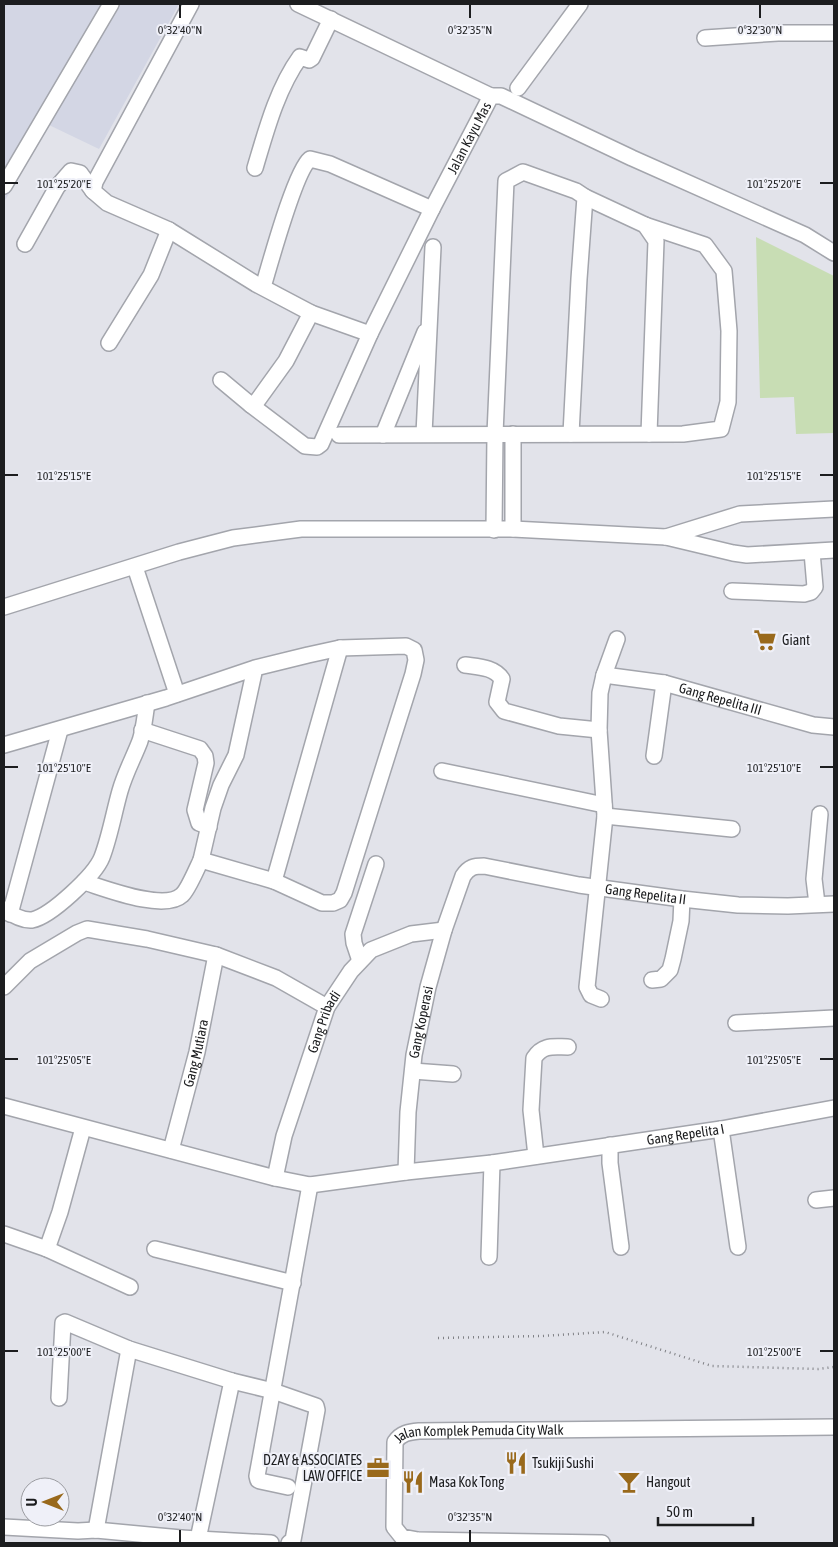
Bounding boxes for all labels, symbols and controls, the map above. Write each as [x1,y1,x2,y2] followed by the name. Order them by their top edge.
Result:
[158,23,202,37] text: 0°32'40"N
[448,23,492,37] text: 0°32'35"N
[738,23,782,37] text: 0°32'30"N
[444,99,494,176] street label: Jalan Kayu Mas
[37,177,91,191] text: 101°25'20"E
[747,177,801,191] text: 101°25'20"E
[37,469,91,483] text: 101°25'15"E
[747,469,801,483] text: 101°25'15"E
[752,627,778,653] supermarket icon: Giant
[782,632,810,648] place label: Giant
[677,680,763,718] street label: Gang Repelita III
[37,761,91,775] text: 101°25'10"E
[747,761,801,775] text: 101°25'10"E
[604,881,687,907] street label: Gang Repelita II
[406,984,436,1060] street label: Gang Koperasi
[304,988,344,1055] street label: Gang Pribadi
[180,1018,211,1089] street label: Gang Mutiara
[37,1053,91,1067] text: 101°25'05"E
[747,1053,801,1067] text: 101°25'05"E
[646,1121,725,1148] street label: Gang Repelita I
[37,1345,91,1359] text: 101°25'00"E
[747,1345,801,1359] text: 101°25'00"E
[390,1422,564,1446] street label: Jalan Komplek Pemuda City Walk
[503,1450,529,1476] restaurant icon: Tsukiji Sushi
[263,1452,362,1484] place label: D2AY & ASSOCIATES LAW OFFICE
[365,1455,391,1481] office icon: D2AY & ASSOCIATES LAW OFFICE
[532,1455,594,1471] place label: Tsukiji Sushi
[400,1469,426,1495] restaurant icon: Masa Kok Tong
[616,1469,642,1495] bar icon: Hangout
[429,1474,504,1490] place label: Masa Kok Tong
[646,1474,691,1490] place label: Hangout
[20,1477,70,1527] north arrow
[658,1494,753,1526] scale bar
[24,1498,40,1506] text: U
[666,1503,693,1520] text: 50 m
[158,1510,202,1524] text: 0°32'40"N
[448,1510,492,1524] text: 0°32'35"N

